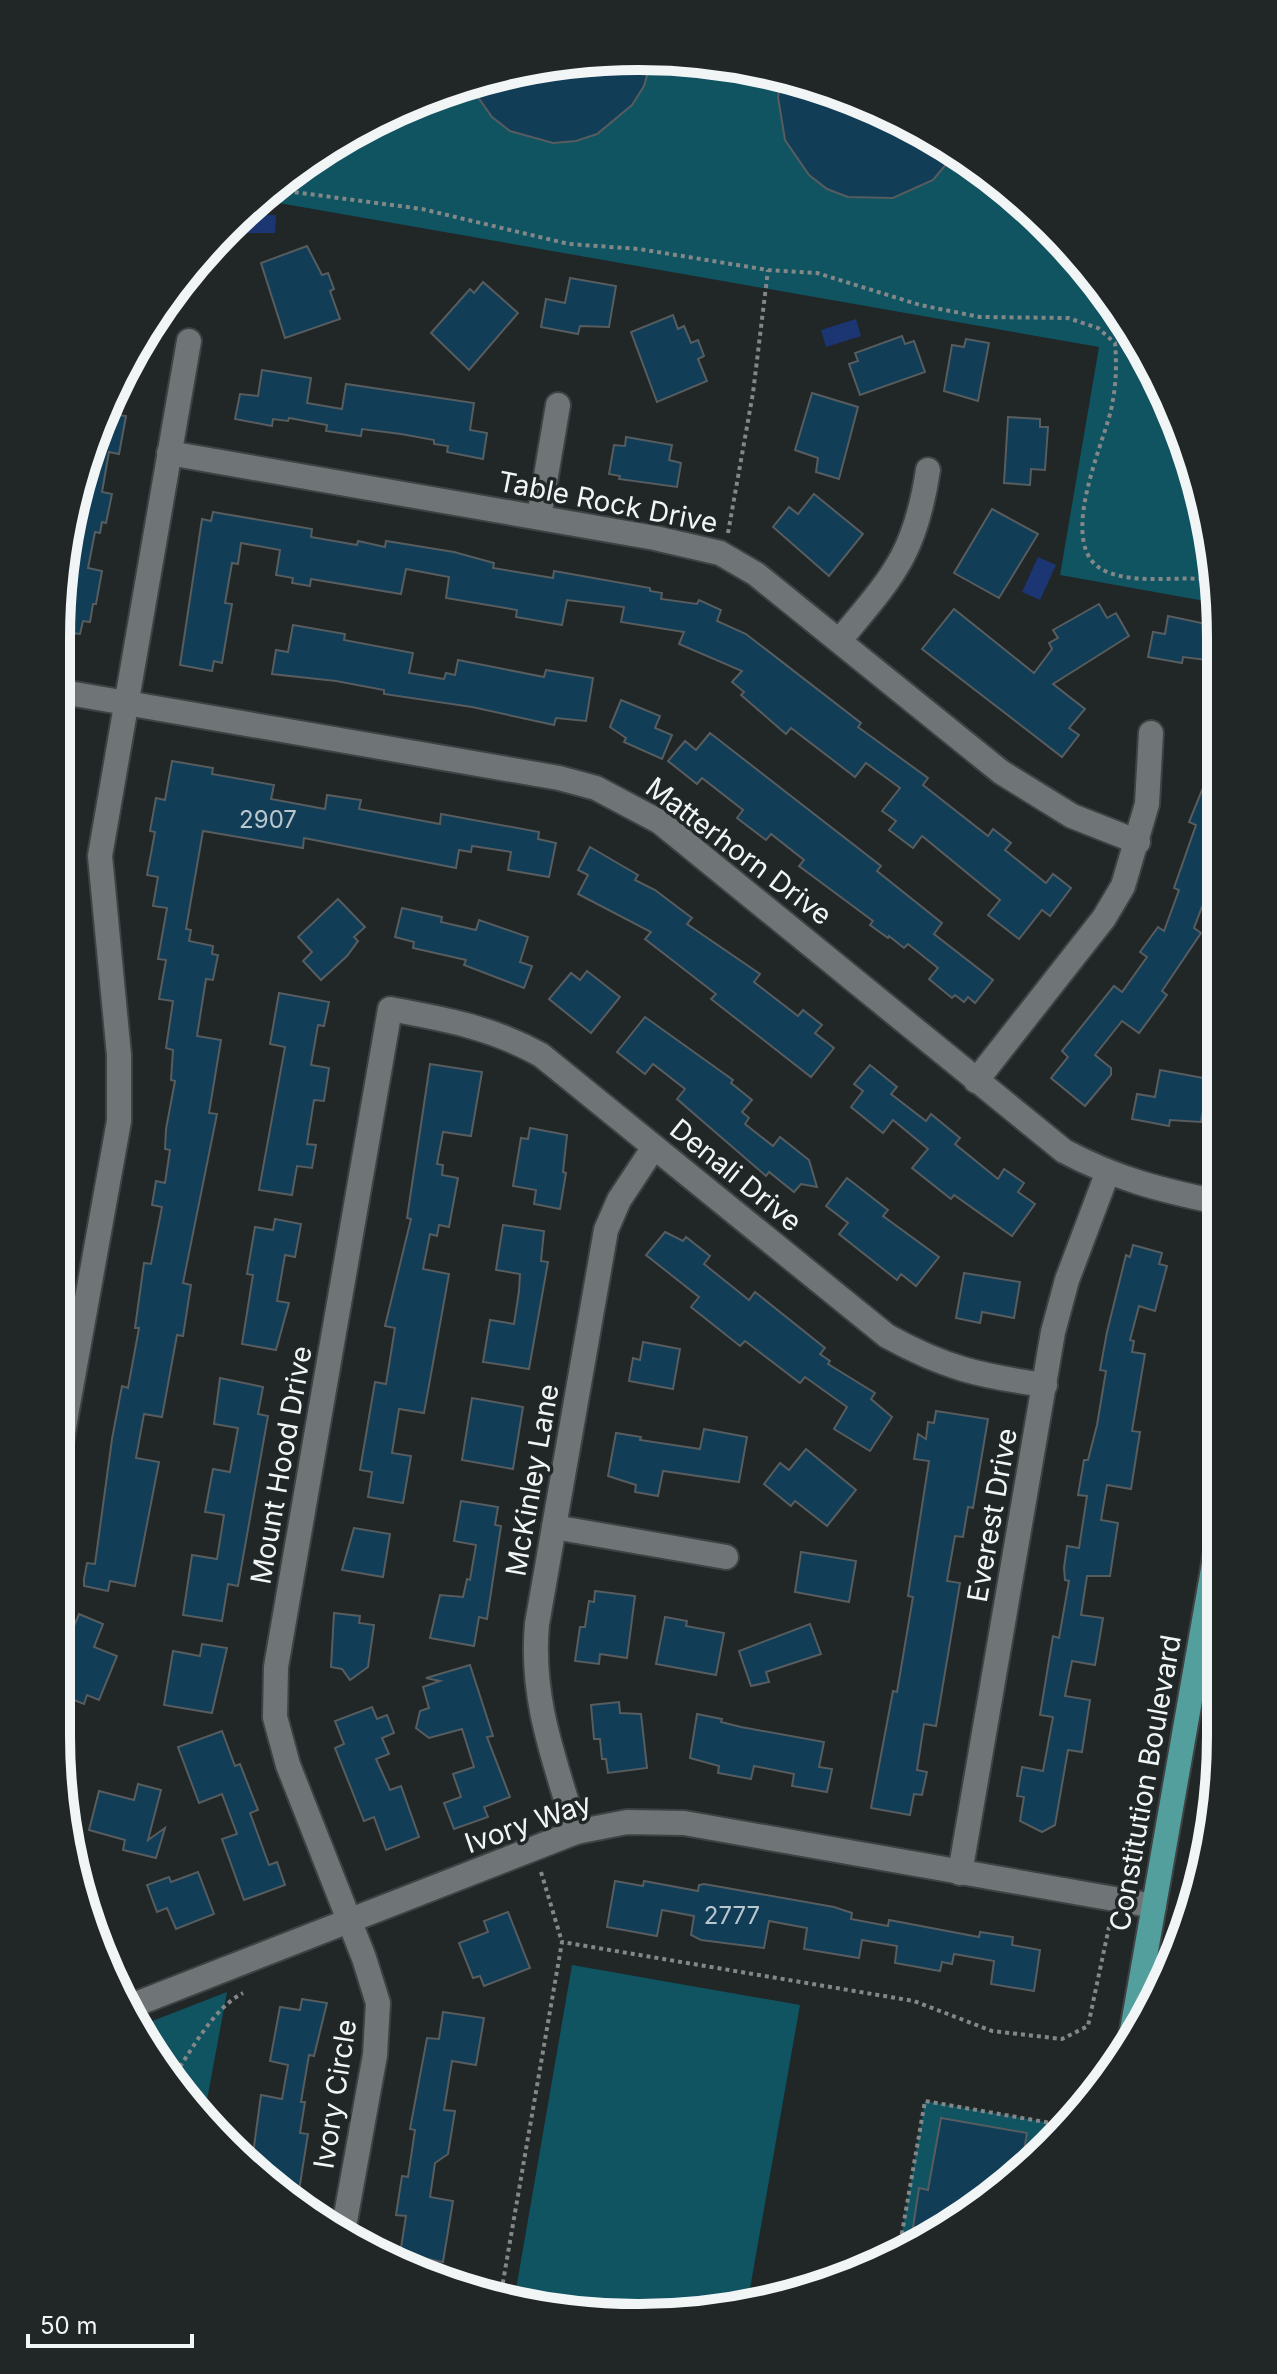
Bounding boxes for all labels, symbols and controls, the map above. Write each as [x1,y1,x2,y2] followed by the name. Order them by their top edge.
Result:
[495,464,721,540] street label: Table Rock Drive
[639,770,839,932] street label: Matterhorn Drive
[239,805,297,834] house number: 2907
[663,1112,809,1238] street label: Denali Drive
[243,1343,319,1587] street label: Mount Hood Drive
[498,1381,566,1579] street label: McKinley Lane
[960,1425,1024,1605] street label: Everest Drive
[1102,1632,1188,1934] street label: Constitution Boulevard
[460,1786,596,1860] street label: Ivory Way
[704,1901,760,1930] house number: 2777
[306,2017,364,2171] street label: Ivory Circle
[28,2298,192,2348] scale bar
[40,2311,98,2340] text: 50 m

